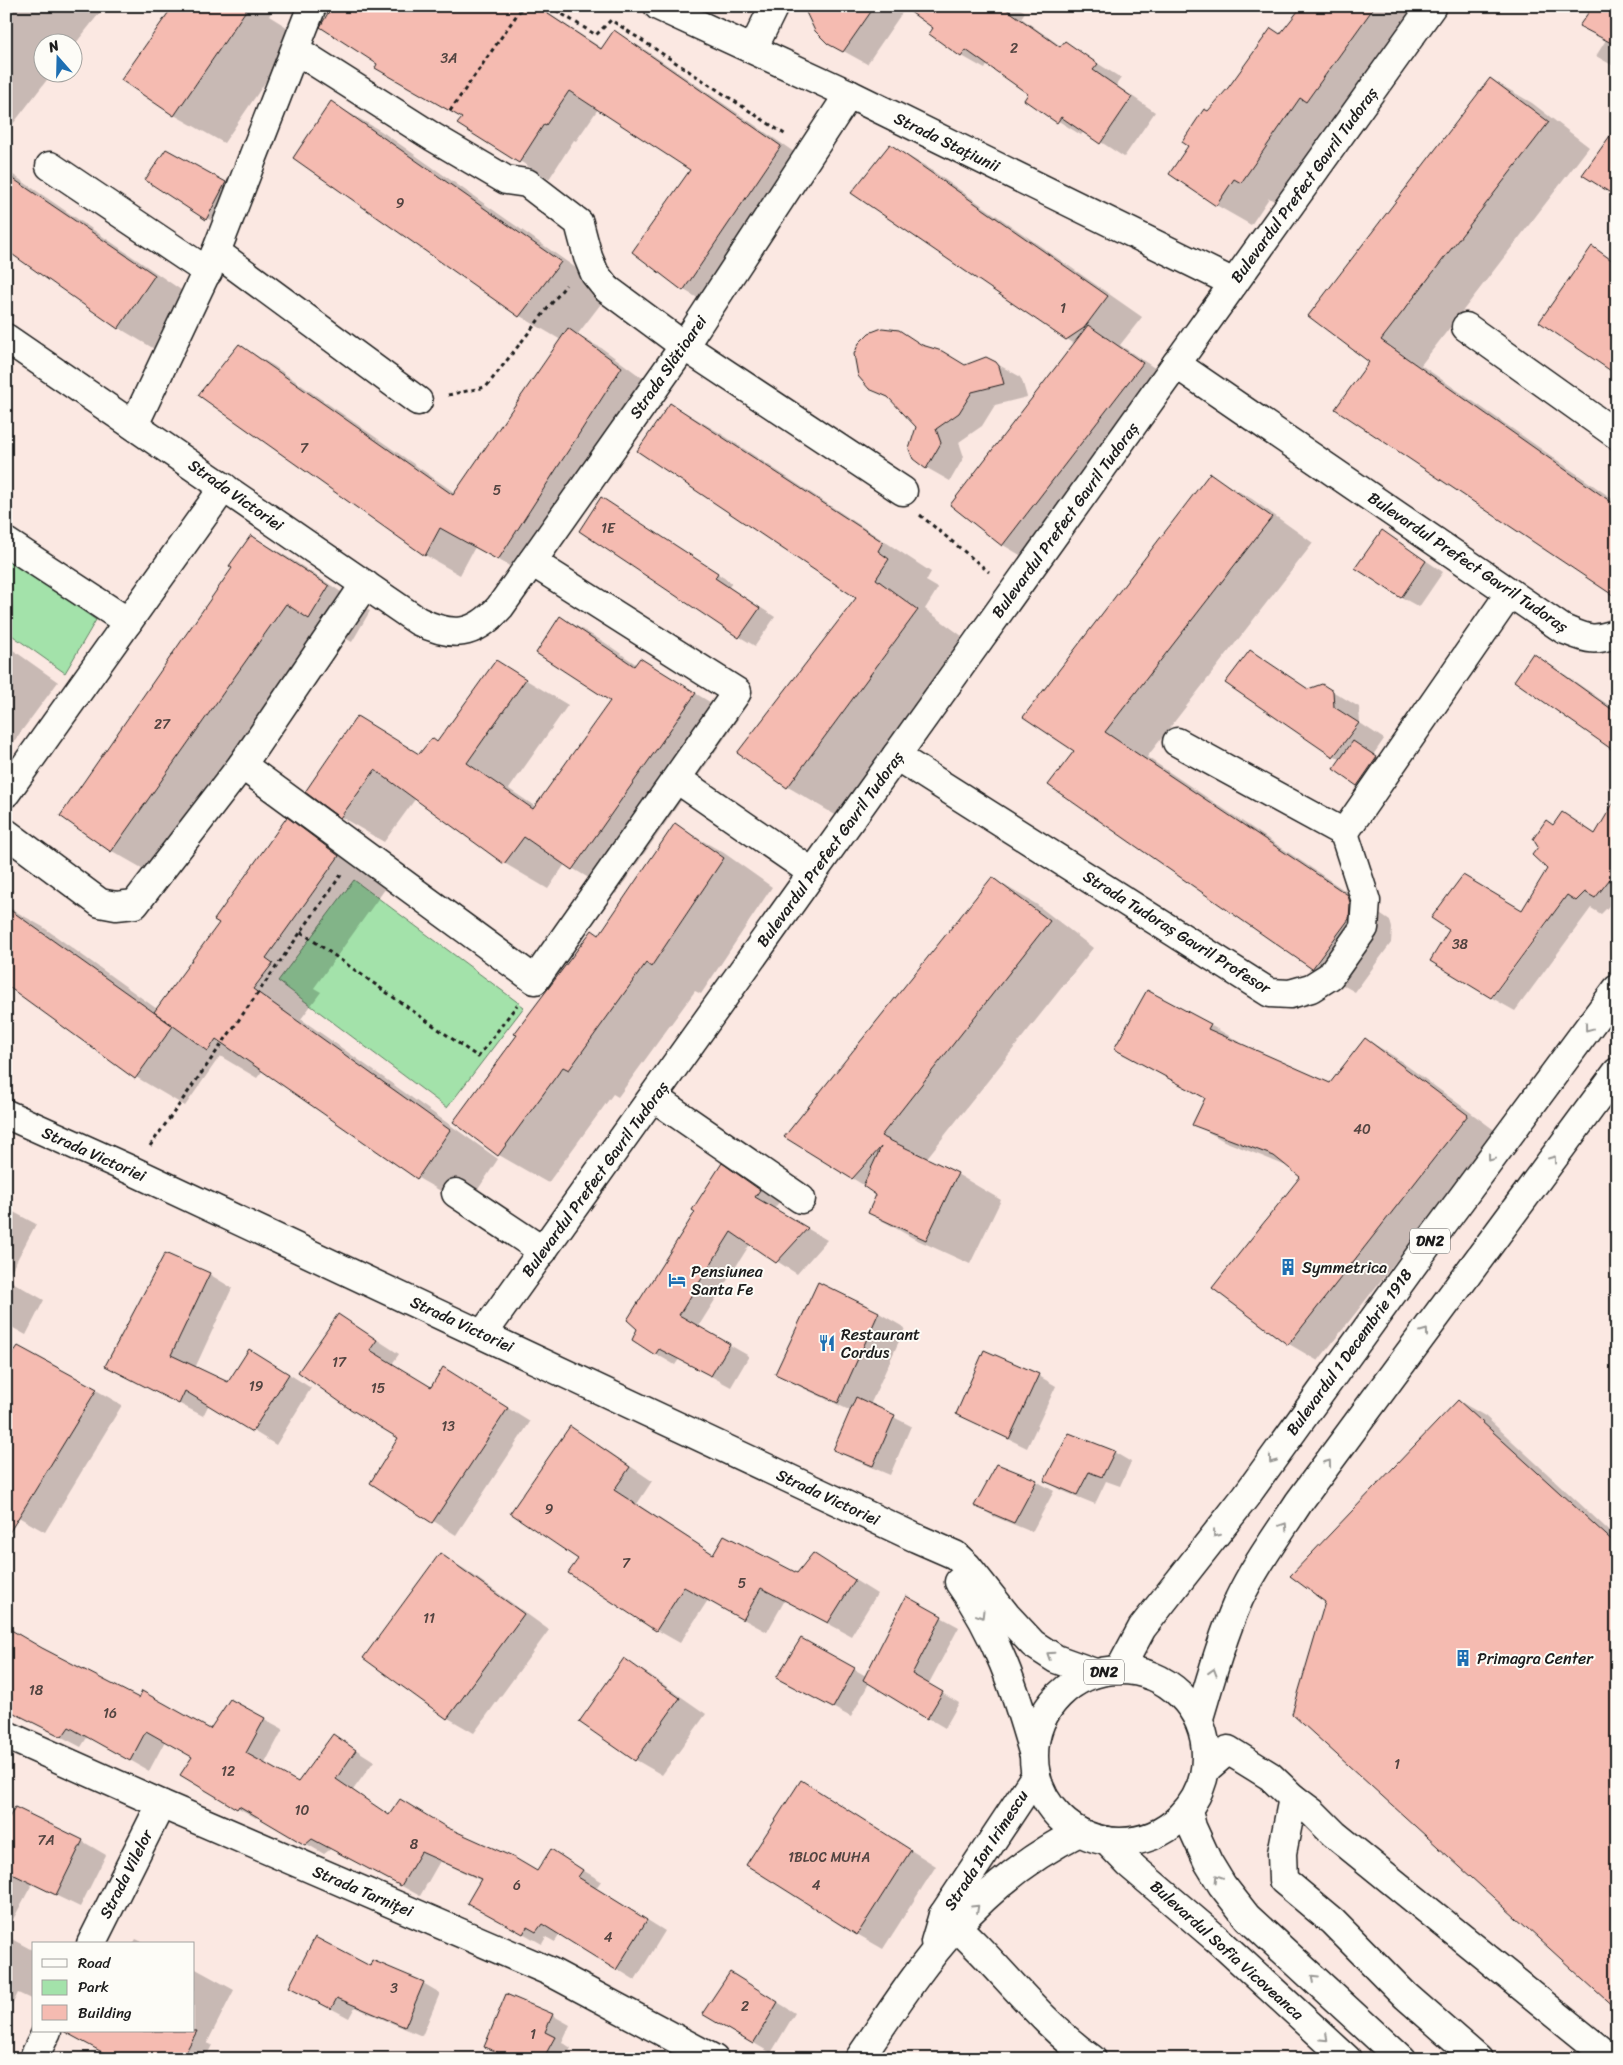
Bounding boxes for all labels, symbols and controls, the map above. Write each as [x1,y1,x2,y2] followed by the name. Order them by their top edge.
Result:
[32,32,82,82] north arrow
[44,33,63,60] text: N
[1010,36,1018,61] house number: 2
[441,46,457,71] house number: 3A
[1223,80,1386,289] street label: Bulevardul Prefect Gavril Tudoraș
[889,104,1005,180] street label: Strada Stațiunii
[396,191,405,216] house number: 9
[1060,296,1066,321] house number: 1
[621,309,715,425] street label: Strada Slătioarei
[984,415,1147,624] street label: Bulevardul Prefect Gavril Tudoraș
[300,436,309,461] house number: 7
[182,451,290,539] street label: Strada Victoriei
[493,478,502,503] house number: 5
[1362,484,1575,641] street label: Bulevardul Prefect Gavril Tudoraș
[601,516,616,541] house number: 1E
[154,712,171,737] house number: 27
[749,744,912,953] street label: Bulevardul Prefect Gavril Tudoraș
[1077,862,1278,1003] street label: Strada Tudoraș Gavril Profesor
[1452,932,1469,957] house number: 38
[1585,1022,1593,1031] one-way arrow
[514,1074,677,1283] street label: Bulevardul Prefect Gavril Tudoraș
[1353,1117,1371,1142] house number: 40
[37,1118,151,1190] street label: Strada Victoriei
[1488,1152,1497,1162] one-way arrow
[1547,1156,1555,1165] one-way arrow
[1410,1228,1450,1254] road number: DN2
[1302,1253,1387,1282] place label: Symmetrica
[691,1257,764,1304] place label: Pensiunea Santa Fe
[1278,1257,1298,1277] building icon: Symmetrica
[1278,1262,1420,1442] street label: Bulevardul 1 Decembrie 1918
[667,1270,687,1290] hotel icon: Pensiunea Santa Fe
[405,1287,519,1361] street label: Strada Victoriei
[841,1320,920,1367] place label: Restaurant Cordus
[1419,1328,1428,1338] one-way arrow
[817,1333,837,1353] restaurant icon: Restaurant Cordus
[332,1350,347,1375] house number: 17
[249,1374,264,1399] house number: 19
[371,1376,386,1401] house number: 15
[441,1414,455,1439] house number: 13
[1269,1454,1278,1464] one-way arrow
[771,1460,885,1534] street label: Strada Victoriei
[1323,1460,1331,1469] one-way arrow
[545,1497,554,1522] house number: 9
[1277,1523,1287,1532] one-way arrow
[1213,1528,1221,1537] one-way arrow
[622,1551,631,1576] house number: 7
[738,1571,747,1596] house number: 5
[423,1606,435,1631] house number: 11
[974,1609,984,1618] one-way arrow
[1477,1644,1594,1673] place label: Primagra Center
[1453,1648,1473,1668] building icon: Primagra Center
[1046,1652,1056,1661] one-way arrow
[1084,1660,1124,1684] road number: DN2
[1207,1668,1217,1676] one-way arrow
[29,1678,44,1703] house number: 18
[103,1701,117,1726] house number: 16
[1394,1752,1400,1777] house number: 1
[221,1759,235,1784] house number: 12
[936,1783,1036,1916] street label: Strada Ion Irimescu
[295,1798,310,1823] house number: 10
[91,1823,162,1924] street label: Strada Vilelor
[37,1828,55,1853] house number: 7A
[410,1832,419,1857] house number: 8
[788,1845,870,1870] house number: 1BLOC MUHA
[308,1857,418,1925] street label: Strada Tarniței
[513,1873,521,1898] house number: 6
[812,1873,821,1898] house number: 4
[1143,1873,1311,2028] street label: Bulevardul Sofia Vicoveanca
[1215,1874,1224,1884] one-way arrow
[970,1905,979,1914] one-way arrow
[604,1925,613,1950] house number: 4
[32,1942,195,2032] legend
[78,1950,111,1976] text: Road
[78,1974,109,2000] text: Park
[1310,1975,1319,1984] one-way arrow
[390,1976,398,2001] house number: 3
[741,1994,749,2019] house number: 2
[78,2000,132,2026] text: Building
[530,2022,536,2047] house number: 1
[1319,2032,1328,2041] one-way arrow

